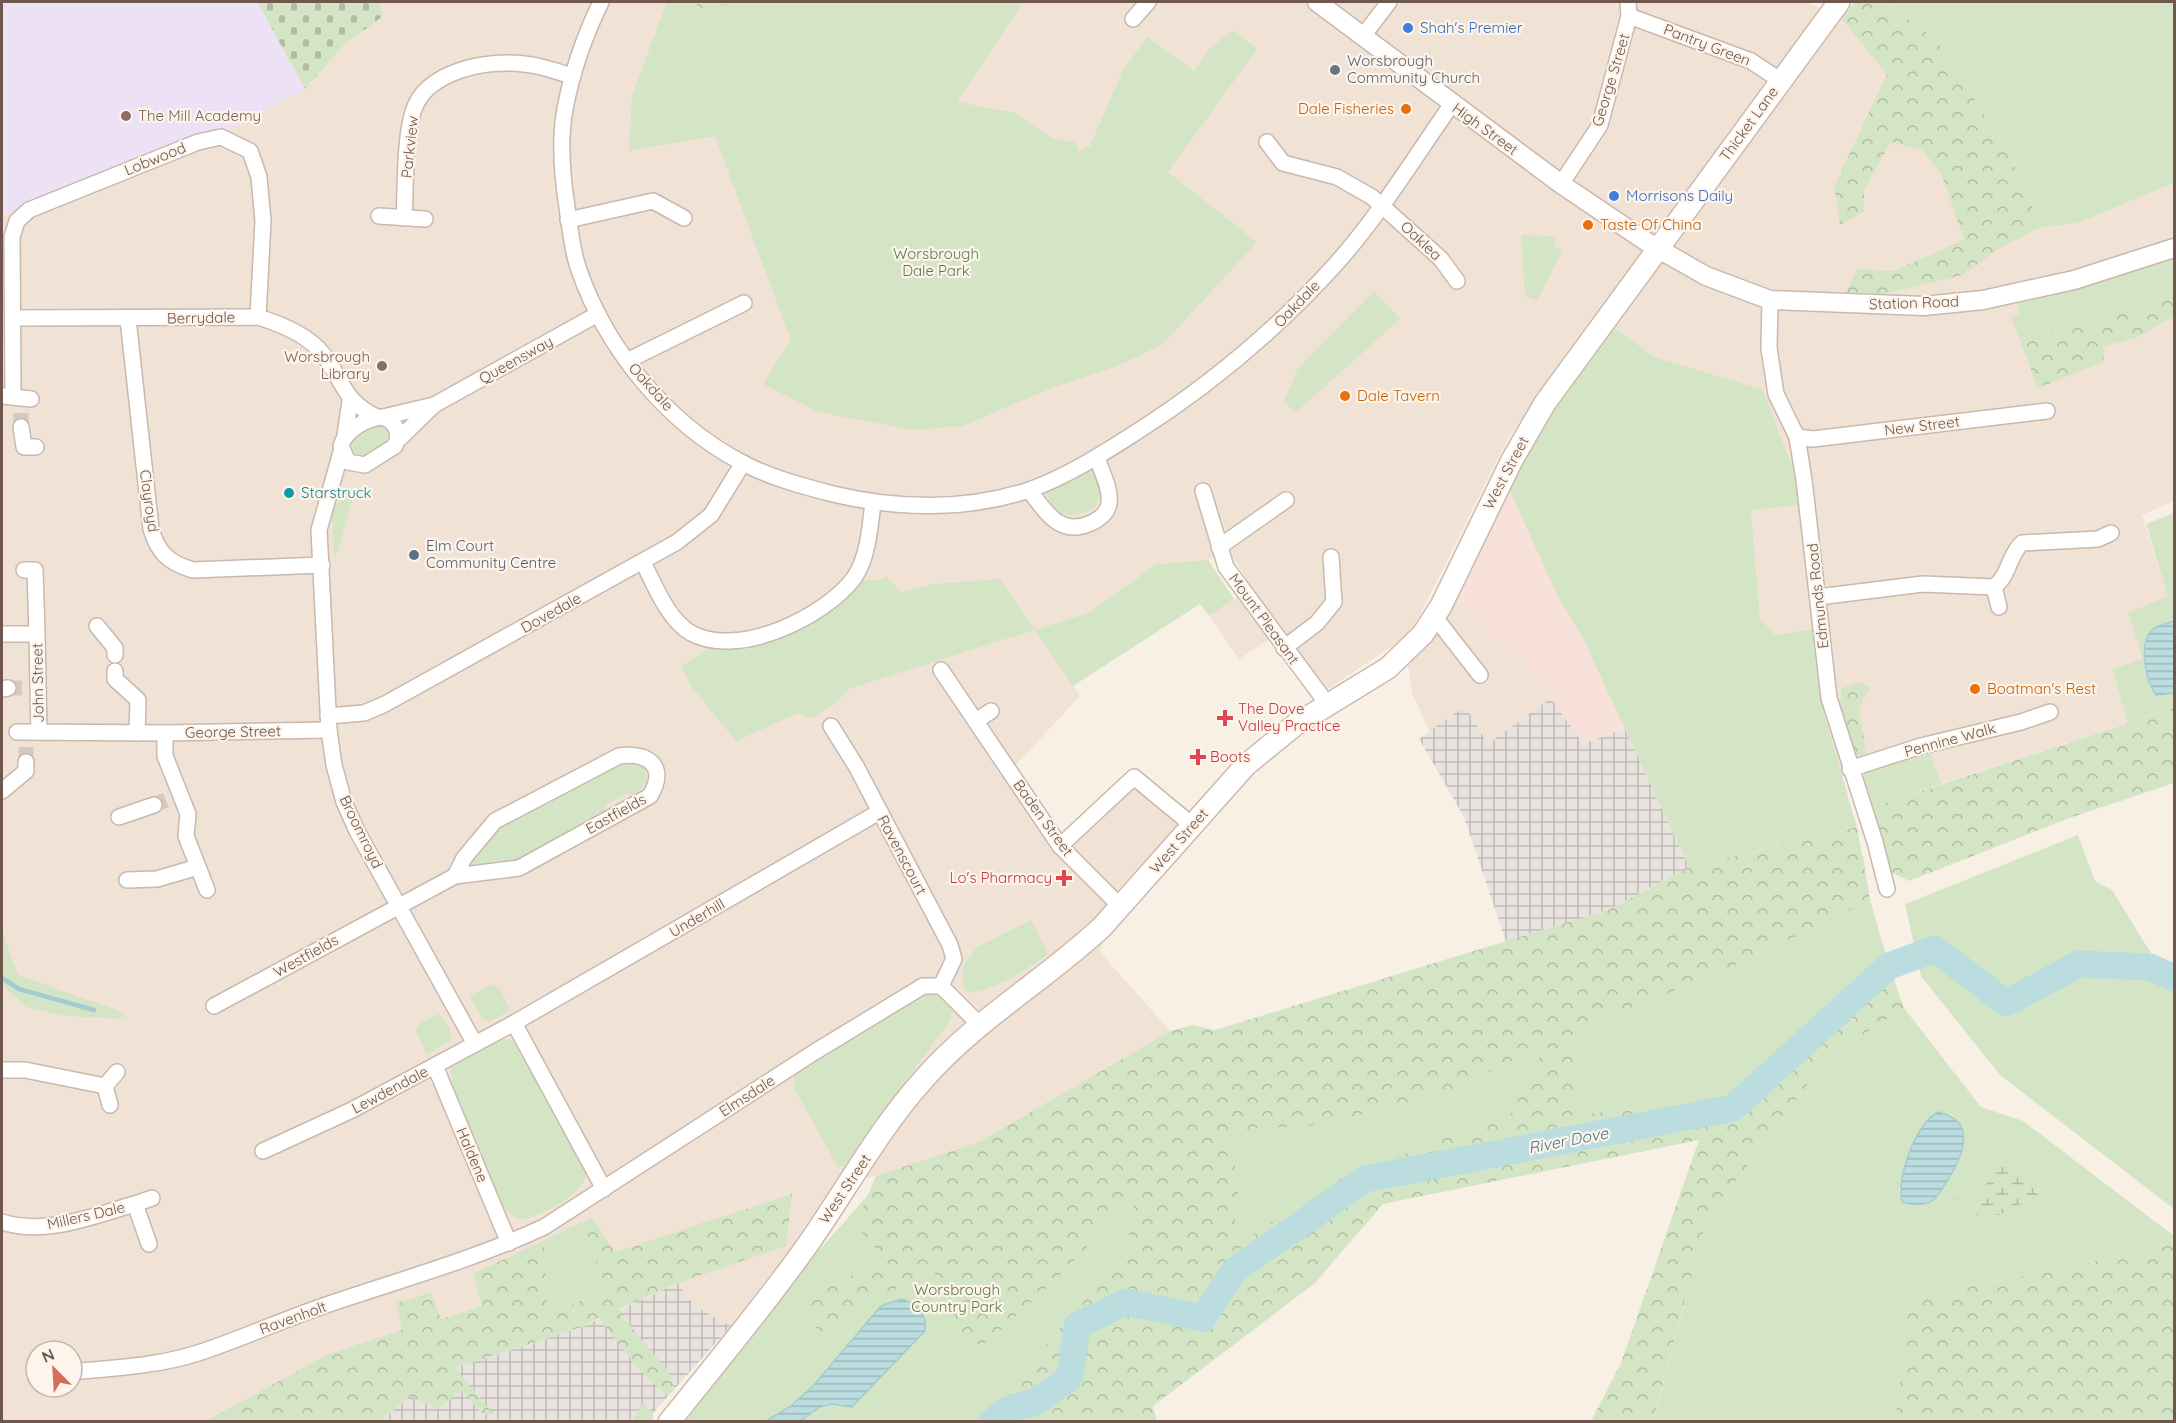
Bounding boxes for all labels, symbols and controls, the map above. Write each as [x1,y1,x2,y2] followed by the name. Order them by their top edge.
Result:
[1420,18,1523,37] place label: Shah's Premier
[1661,19,1753,70] street label: Pantry Green
[1401,21,1415,35] marker: Shah's Premier
[1587,31,1634,129] street label: George Street
[1347,51,1480,87] place label: Worsbrough Community Church
[1328,63,1342,77] marker: Worsbrough Community Church
[1715,82,1782,165] street label: Thicket Lane
[1449,98,1522,159] street label: High Street
[1298,99,1394,118] place label: Dale Fisheries
[1399,102,1413,116] marker: Dale Fisheries
[138,106,261,125] place label: The Mill Academy
[119,109,133,123] marker: The Mill Academy
[397,115,422,179] street label: Parkview
[121,138,188,179] street label: Lobwood
[1626,186,1733,205] place label: Morrisons Daily
[1607,189,1621,203] marker: Morrisons Daily
[1600,215,1702,234] place label: Taste Of China
[1397,217,1446,264] street label: Oaklea
[1581,218,1595,232] marker: Taste Of China
[893,244,979,280] park label: Worsbrough Dale Park
[1270,276,1324,331] street label: Oakdale
[1869,291,1959,314] street label: Station Road
[167,307,235,328] street label: Berrydale
[475,331,556,388] street label: Queensway
[284,347,370,383] place label: Worsbrough Library
[375,359,389,373] marker: Worsbrough Library
[625,359,678,415] street label: Oakdale
[1357,386,1440,405] place label: Dale Tavern
[1338,389,1352,403] marker: Dale Tavern
[1883,411,1961,440] street label: New Street
[1478,433,1533,513] street label: West Street
[136,468,163,533] street label: Clayroyd
[301,483,372,502] place label: Starstruck
[282,486,296,500] marker: Starstruck
[426,536,556,572] place label: Elm Court Community Centre
[1803,542,1832,650] street label: Edmunds Road
[407,548,421,562] marker: Elm Court Community Centre
[1225,570,1304,668] street label: Mount Pleasant
[517,588,584,637] street label: Dovedale
[27,643,48,723] street label: John Street
[1987,679,2096,698] place label: Boatman's Rest
[1968,682,1982,696] marker: Boatman's Rest
[1238,699,1341,735] place label: The Dove Valley Practice
[1216,709,1234,727] marker: The Dove Valley Practice
[1902,718,1998,761] street label: Pennine Walk
[185,721,281,742] street label: George Street
[1210,747,1250,766] place label: Boots
[1191,750,1205,764] marker: Boots
[1009,776,1078,860] street label: Baden Street
[582,789,649,838] street label: Eastfields
[336,792,387,871] street label: Broomroyd
[1145,804,1212,877] street label: West Street
[874,812,931,898] street label: Ravenscourt
[950,868,1052,887] place label: Lo's Pharmacy
[1057,871,1071,885] marker: Lo's Pharmacy
[665,894,728,941] street label: Underhill
[270,930,342,981] street label: Westfields
[348,1061,431,1118] street label: Lewdendale
[715,1071,778,1121] street label: Elmsdale
[1526,1122,1610,1158] water label: River Dove
[452,1124,493,1185] street label: Haldene
[814,1150,875,1227] street label: West Street
[45,1197,127,1234] street label: Millers Dale
[911,1280,1003,1316] park label: Worsbrough Country Park
[257,1297,329,1338] street label: Ravenholt
[24,1339,84,1399] north arrow
[38,1344,57,1367] text: N

